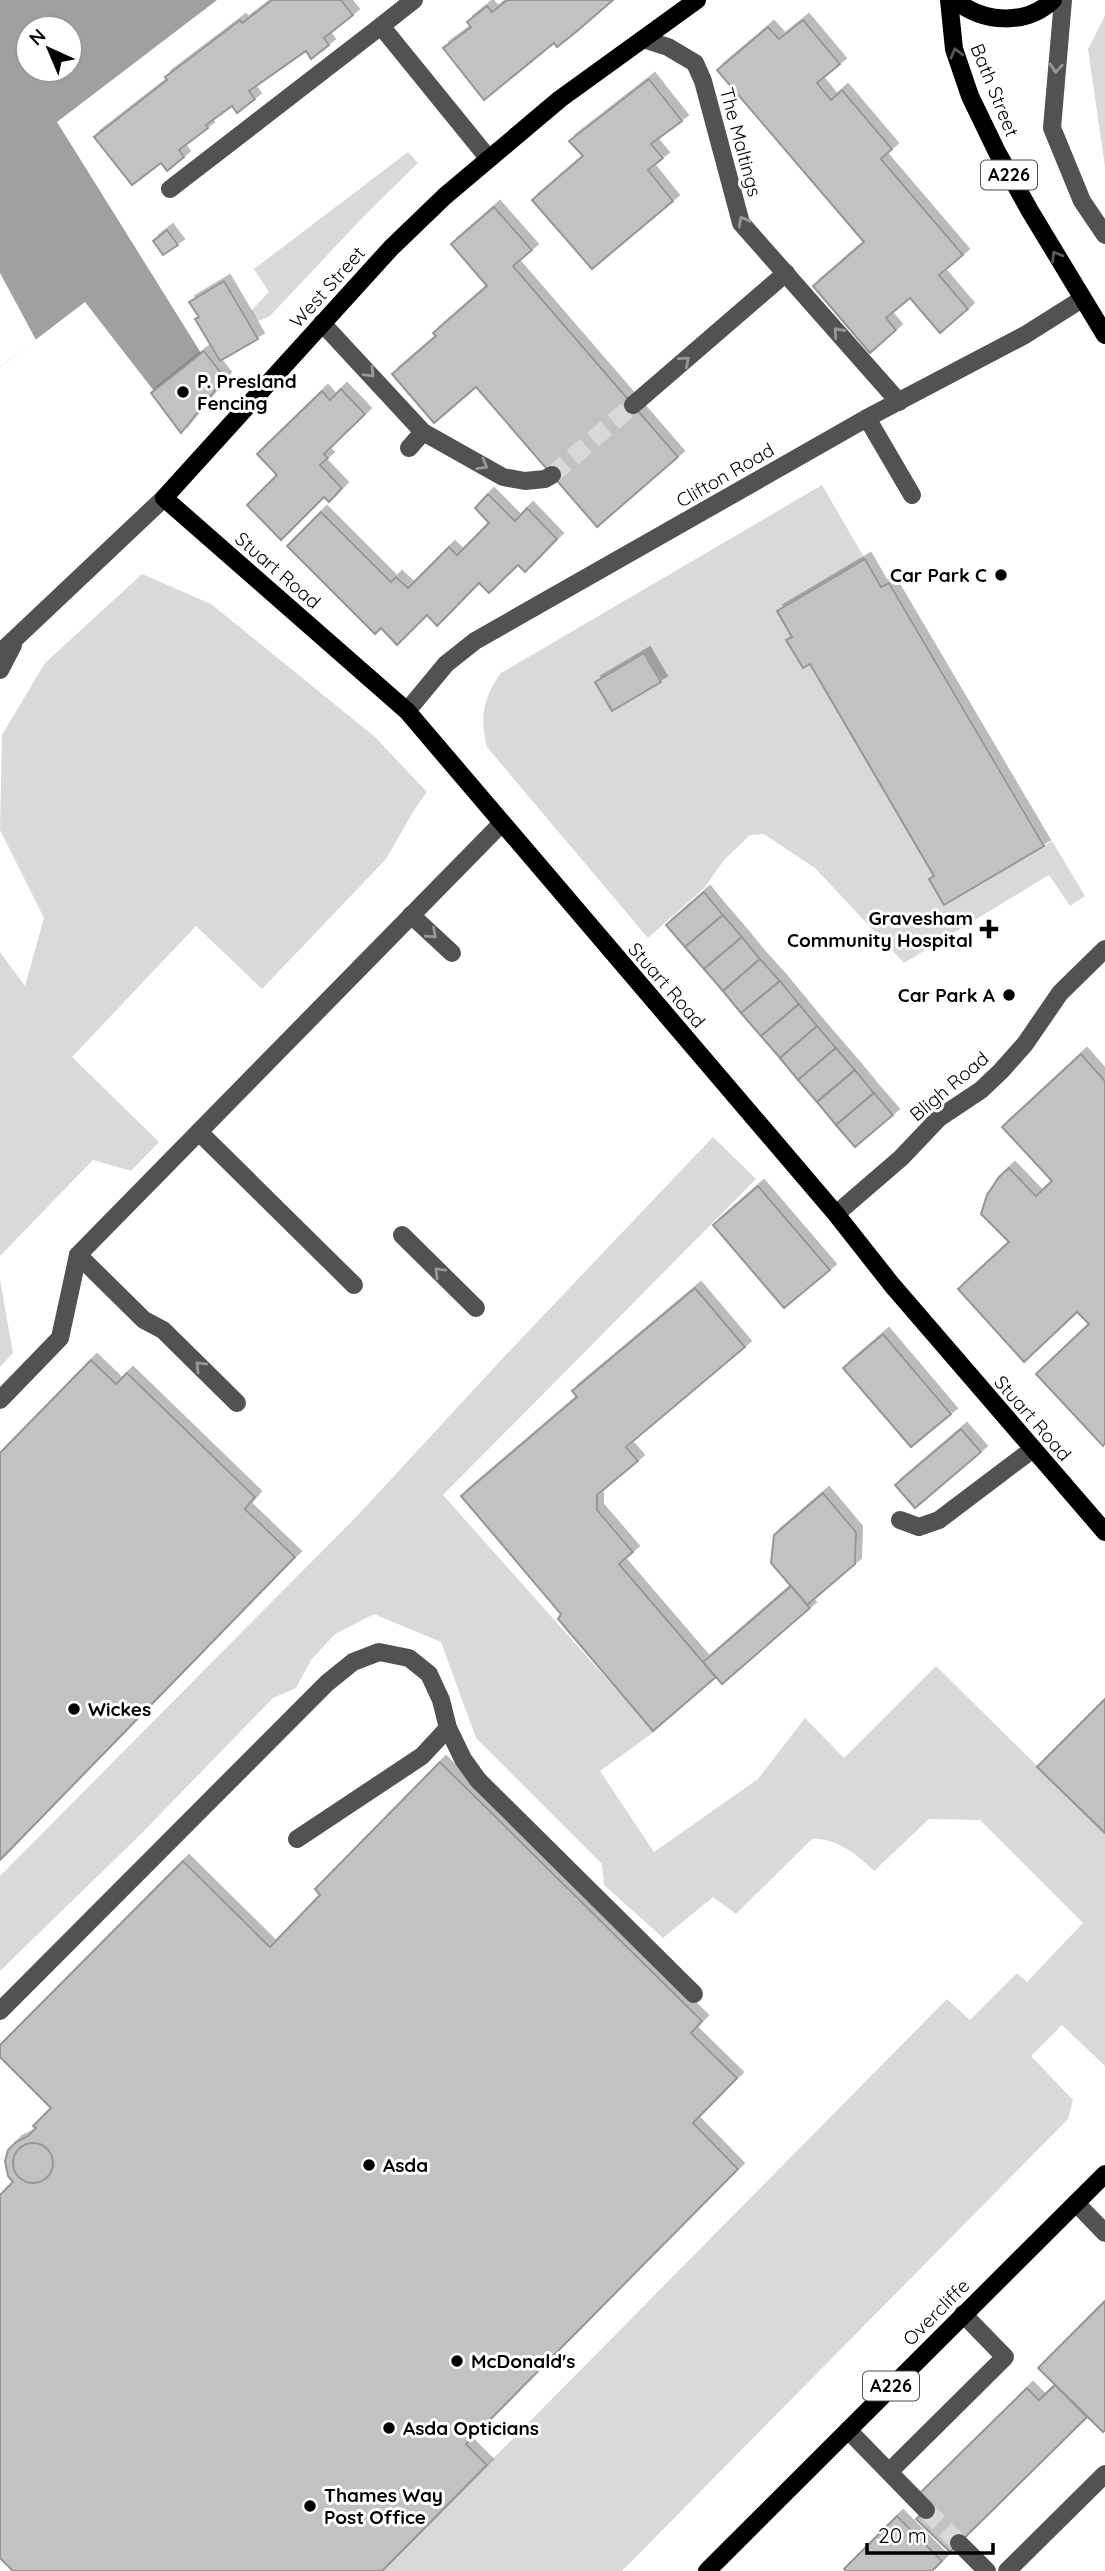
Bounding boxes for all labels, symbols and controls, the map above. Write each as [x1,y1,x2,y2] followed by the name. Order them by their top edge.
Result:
[14,14,84,84] north arrow
[24,23,51,50] text: N
[965,40,1025,140] street label: Bath Street
[950,47,964,59] one-way arrow
[1049,63,1064,74] one-way arrow
[715,85,767,199] street label: The Maltings
[981,160,1037,190] road number: A226
[738,216,751,229] one-way arrow
[284,241,370,333] street label: West Street
[1052,251,1065,264] one-way arrow
[834,327,846,340] one-way arrow
[677,357,690,369] one-way arrow
[361,364,374,377] one-way arrow
[197,369,297,415] place label: P. Presland Fencing
[175,384,191,400] marker: P. Presland Fencing
[672,437,778,513] street label: Clifton Road
[475,457,488,470] one-way arrow
[230,526,326,614] street label: Stuart Road
[890,563,987,587] place label: Car Park C
[993,567,1009,583] marker: Car Park C
[787,906,973,952] place label: Gravesham Community Hospital
[979,919,999,939] marker: Gravesham Community Hospital
[424,925,437,938] one-way arrow
[623,937,711,1033] street label: Stuart Road
[898,983,995,1007] place label: Car Park A
[1001,987,1017,1003] marker: Car Park A
[905,1046,993,1126] street label: Bligh Road
[434,1267,447,1280] one-way arrow
[195,1362,208,1375] one-way arrow
[989,1370,1077,1466] street label: Stuart Road
[88,1697,151,1721] place label: Wickes
[66,1701,82,1717] marker: Wickes
[383,2153,428,2177] place label: Asda
[361,2157,377,2173] marker: Asda
[898,2274,974,2350] street label: Overcliffe
[471,2349,575,2373] place label: McDonald's
[449,2353,465,2369] marker: McDonald's
[863,2372,919,2400] road number: A226
[403,2416,539,2440] place label: Asda Opticians
[381,2420,397,2436] marker: Asda Opticians
[324,2483,443,2529] place label: Thames Way Post Office
[302,2498,318,2514] marker: Thames Way Post Office
[867,2512,993,2556] scale bar
[878,2522,927,2548] text: 20 m

